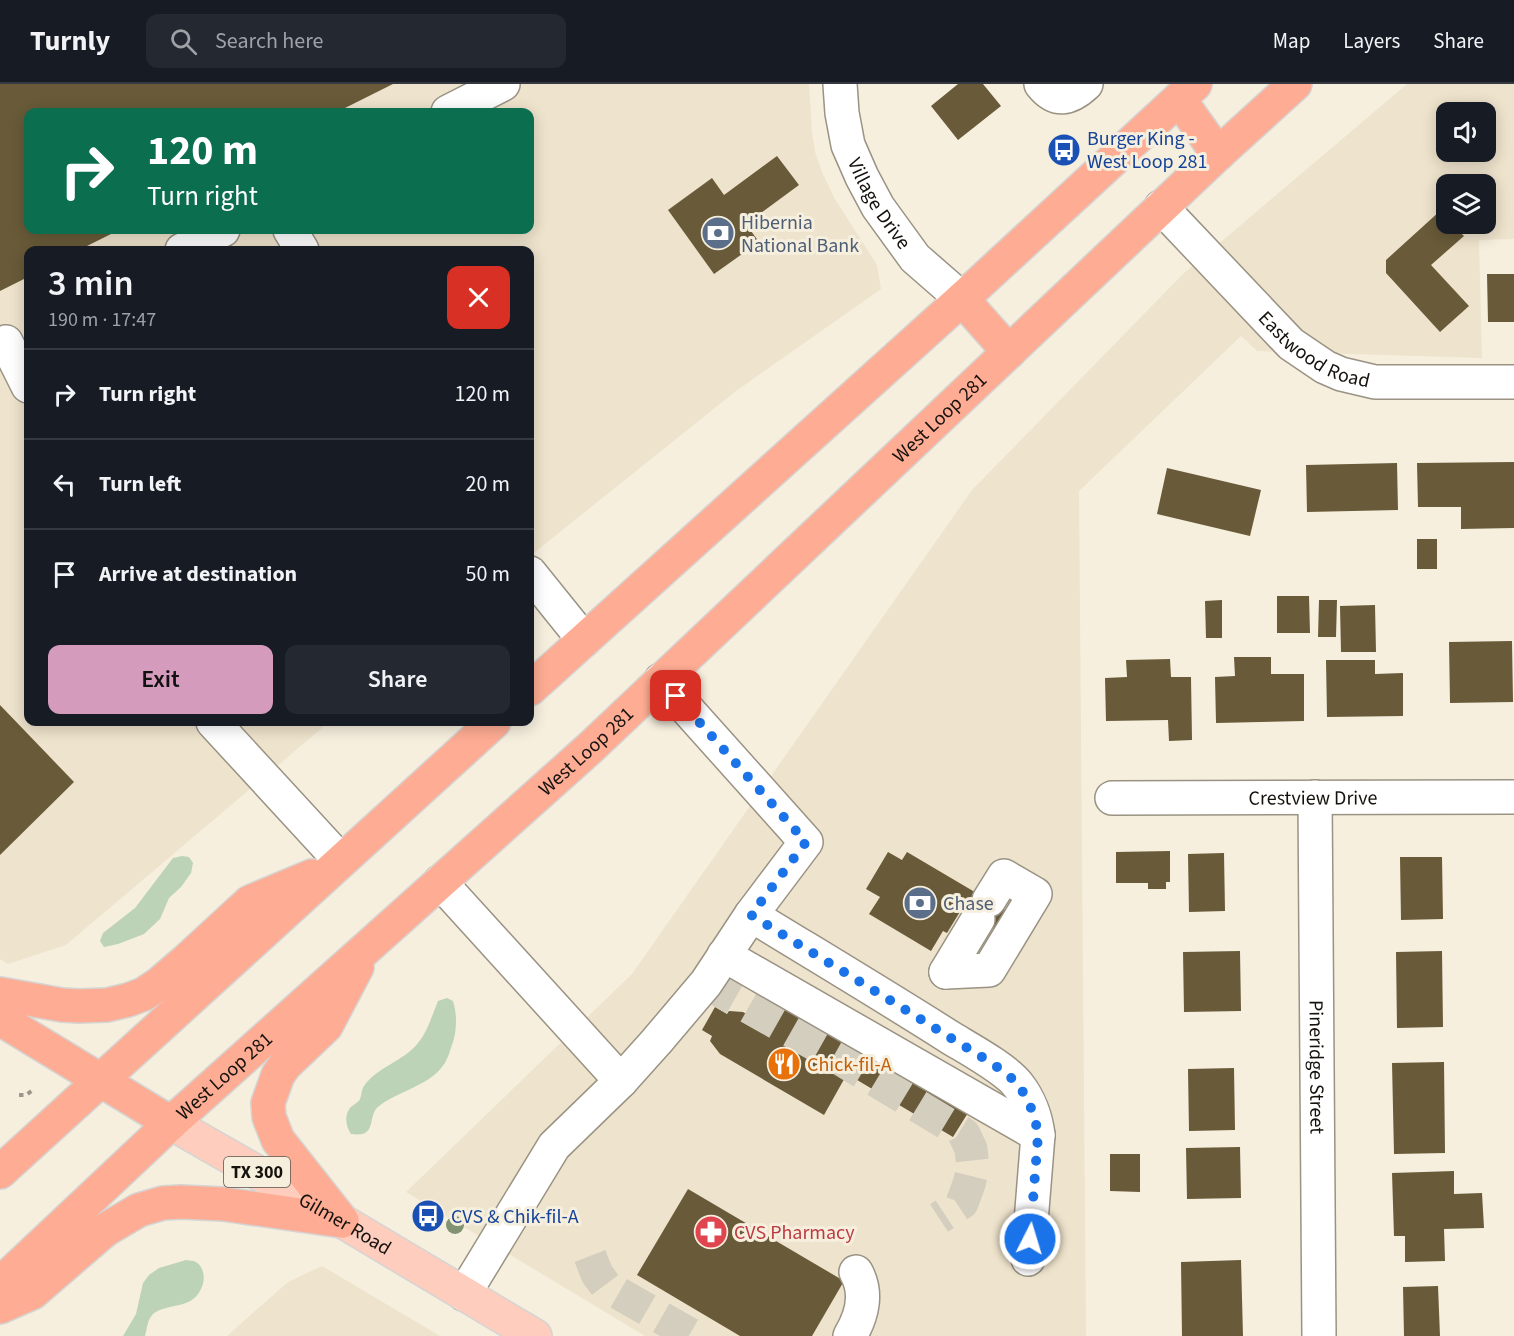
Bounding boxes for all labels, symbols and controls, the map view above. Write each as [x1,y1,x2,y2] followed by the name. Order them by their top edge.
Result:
[146,14,566,68] search box
[30,21,110,61] text: Turnly
[167,25,200,58] icon: search
[215,25,324,57] text: Search here
[1273,26,1310,56] text: Map
[1343,26,1400,56] text: Layers
[1433,26,1484,56] text: Share
[1436,102,1496,234] map controls
[1436,102,1496,162] button: sound
[147,121,258,181] text: 120 m
[1087,125,1207,176] place label: Burger King - West Loop 281
[48,132,126,210] icon: right
[1046,132,1082,168] bus stop icon: Burger King - West Loop 281
[840,154,917,255] street label: Village Drive
[1436,174,1496,234] button: layers
[147,177,258,216] text: Turn right
[741,209,859,260] place label: Hibernia National Bank
[700,215,736,251] bank icon: Hibernia National Bank
[48,258,134,309] text: 3 min
[447,266,510,329] button: close
[1251,305,1373,395] street label: Eastwood Road
[48,306,156,334] text: 190 m · 17:47
[887,367,993,470] street label: West Loop 281
[48,378,81,411] icon: right
[99,378,196,410] text: Turn right
[455,378,510,410] text: 120 m
[48,468,81,501] icon: left
[99,468,181,500] text: Turn left
[465,468,510,500] text: 20 m
[48,558,81,591] icon: arrive
[99,558,297,590] text: Arrive at destination
[465,558,510,590] text: 50 m
[48,645,273,714] button: Exit
[285,645,510,714] button: Share
[650,670,701,721] pin
[659,679,692,712] icon: arrive
[533,701,640,803] street label: West Loop 281
[1249,784,1378,813] street label: Crestview Drive
[902,885,938,921] bank icon: Chase
[943,890,994,918] place label: Chase
[1302,1000,1331,1134] street label: Pineridge Street
[170,1026,279,1127] street label: West Loop 281
[766,1046,802,1082] restaurant icon: Chick-fil-A
[807,1051,892,1079] place label: Chick-fil-A
[224,1157,290,1187] road number: TX 300
[293,1186,396,1262] street label: Gilmer Road
[410,1198,446,1234] bus stop icon: CVS & Chik-fil-A
[451,1203,579,1231] place label: CVS & Chik-fil-A
[998,1207,1062,1271] position arrow
[693,1214,729,1250] pharmacy icon: CVS Pharmacy
[734,1219,855,1247] place label: CVS Pharmacy

